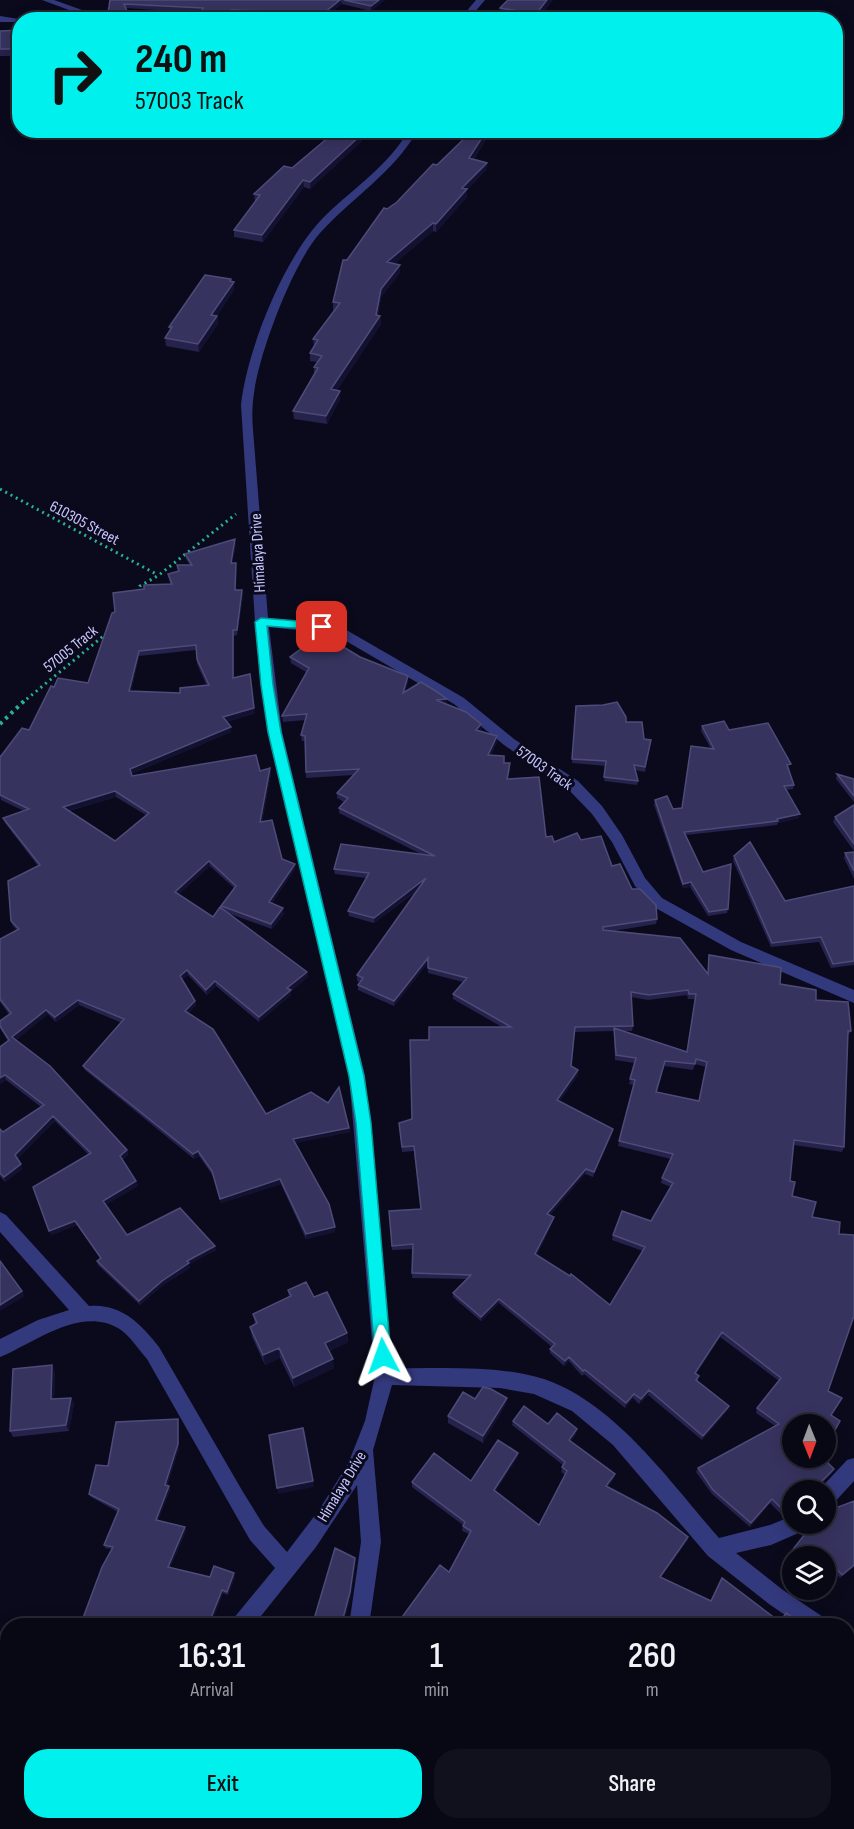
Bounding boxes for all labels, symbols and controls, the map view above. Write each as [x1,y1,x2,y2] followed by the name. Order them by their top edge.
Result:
[135,34,227,85] text: 240 m
[36,36,114,114] icon: right
[135,85,244,117] text: 57003 Track
[46,497,123,550] street label: 610305 Street
[247,513,270,593] street label: Himalaya Drive
[296,601,347,652] pin
[305,610,338,643] icon: arrive
[40,622,102,677] street label: 57005 Track
[512,742,576,795] street label: 57003 Track
[351,1324,415,1388] position arrow
[782,1414,836,1468] north arrow
[782,1414,836,1600] map controls
[314,1448,371,1526] street label: Himalaya Drive
[782,1480,836,1534] button: search
[782,1546,836,1600] button: layers
[179,1635,245,1678] text: 16:31
[430,1635,443,1678] text: 1
[628,1635,676,1678] text: 260
[190,1678,233,1702] text: Arrival
[424,1678,449,1702] text: min
[646,1678,658,1702] text: m
[24,1749,422,1818] button: Exit
[434,1749,831,1818] button: Share

